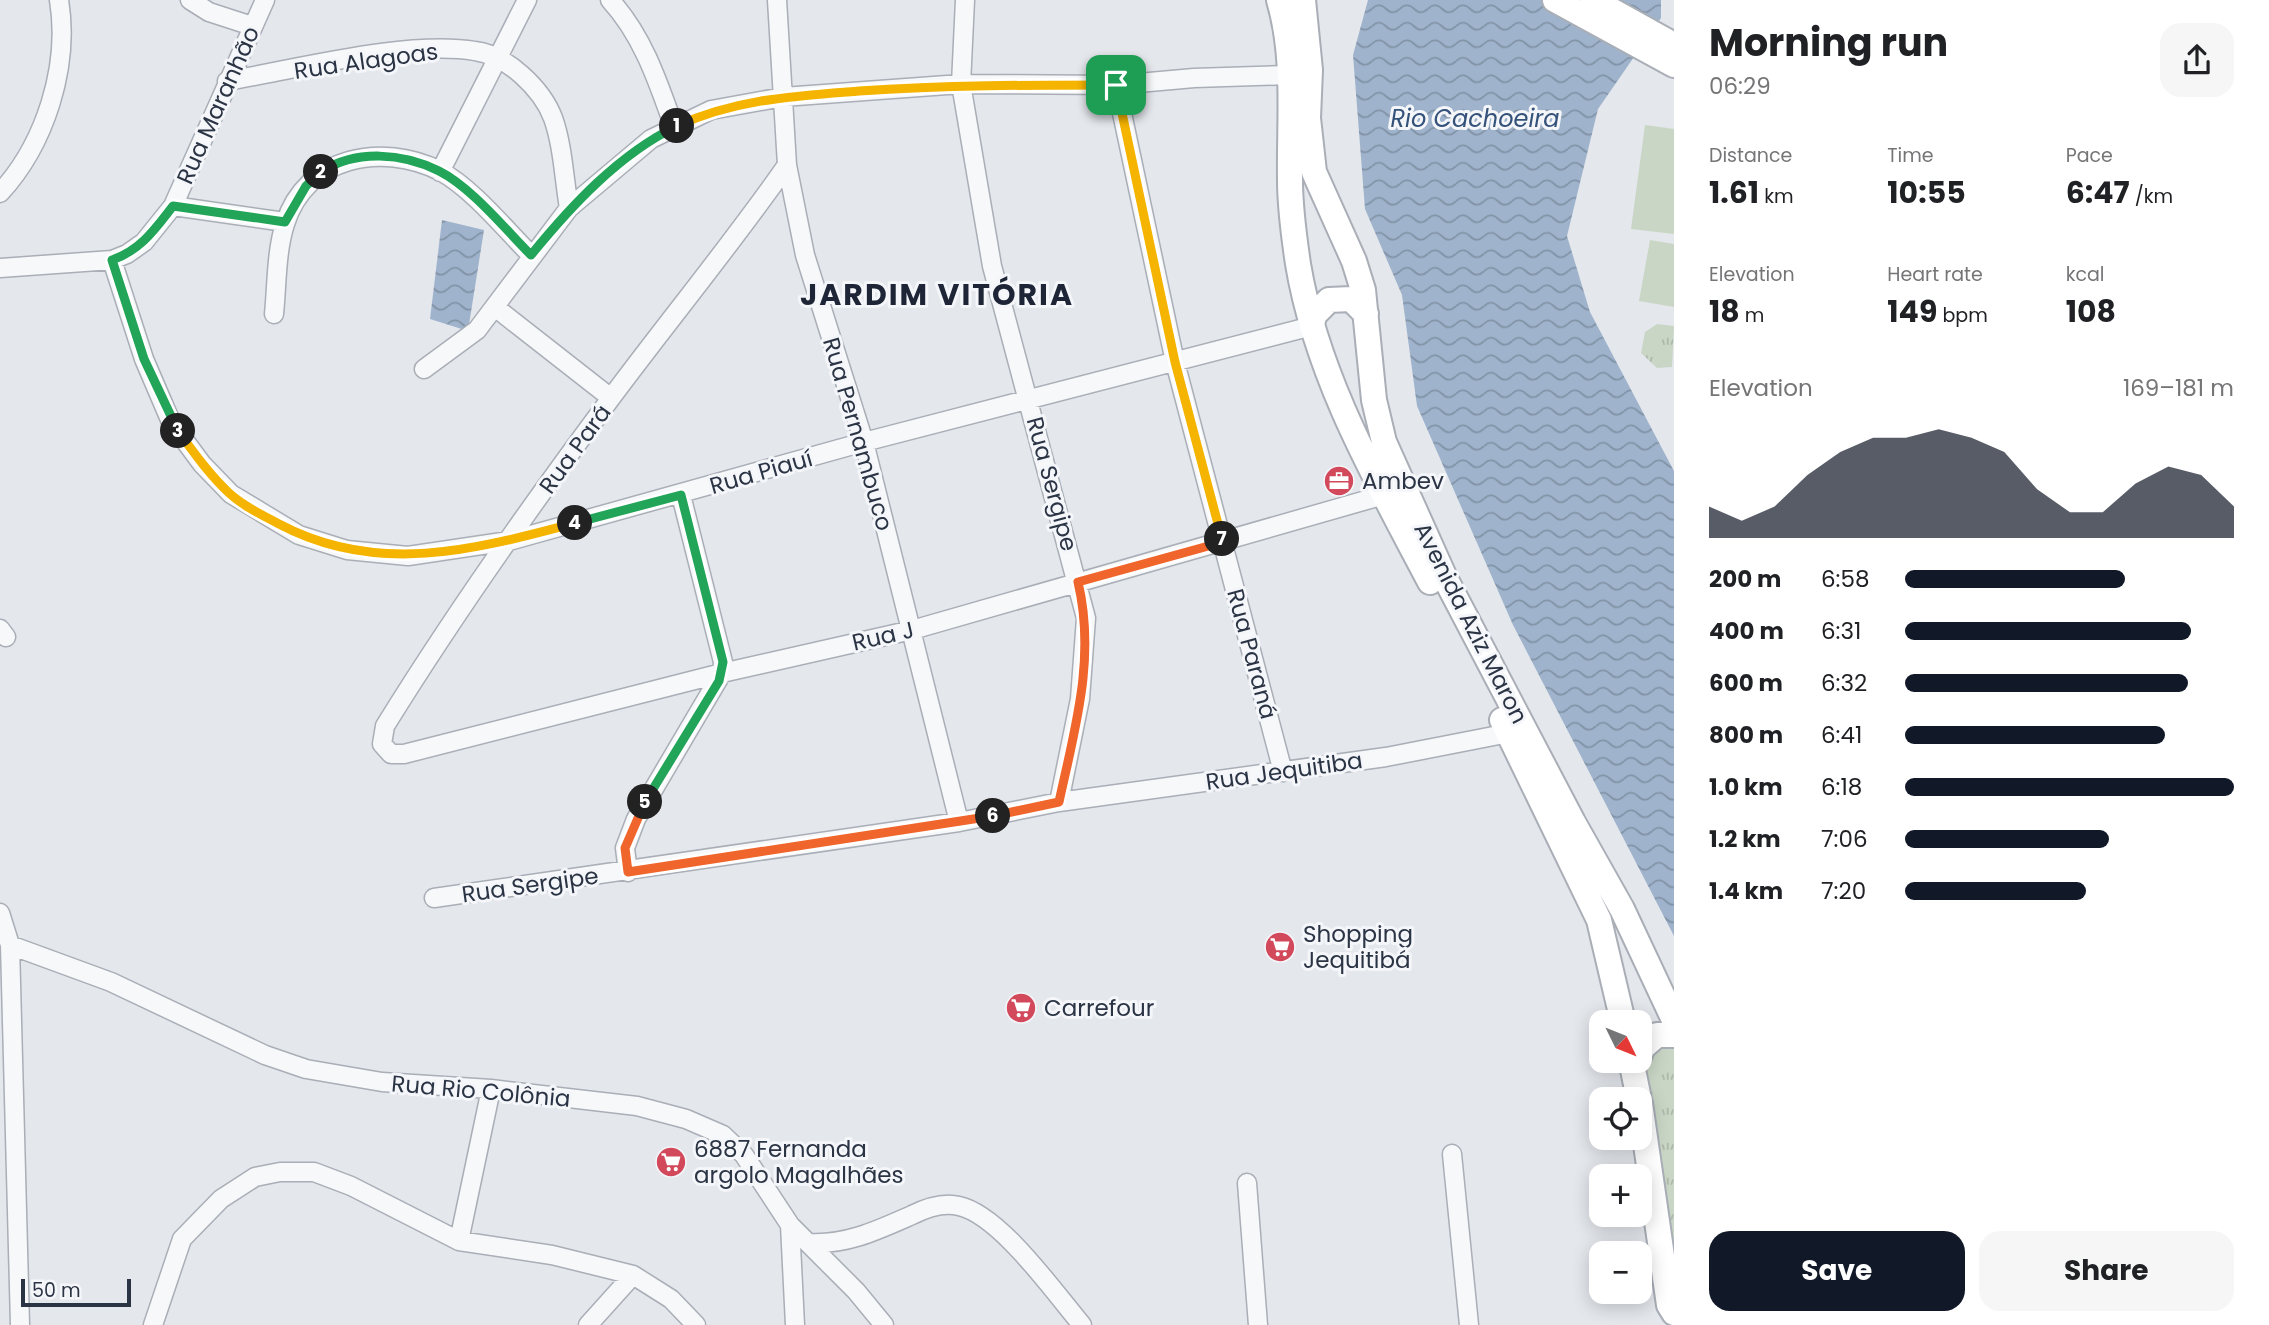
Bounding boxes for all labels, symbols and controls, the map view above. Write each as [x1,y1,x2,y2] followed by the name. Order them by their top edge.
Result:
[1709,16,1948,69] text: Morning run
[169,21,267,189] street label: Rua Maranhão
[2160,23,2234,97] button: share
[292,35,440,87] street label: Rua Alagoas
[1086,55,1146,115] pin
[1097,66,1135,104] icon: arrive
[1709,70,1771,102] text: 06:29
[1390,102,1560,135] water label: Rio Cachoeira
[660,108,694,144] pin: 1
[673,112,680,139] text: 1
[1709,142,1792,169] text: Distance
[1887,142,1934,169] text: Time
[2066,142,2113,169] text: Pace
[304,154,338,190] pin: 2
[315,158,326,185] text: 2
[1709,171,1759,214] text: 1.61
[1887,171,1966,214] text: 10:55
[2066,171,2130,214] text: 6:47
[1759,183,1794,210] text: km
[2130,183,2173,210] text: /km
[1709,261,1795,288] text: Elevation
[1887,261,1983,288] text: Heart rate
[2066,261,2105,288] text: kcal
[800,273,1074,316] district label: JARDIM VITÓRIA
[1709,290,1740,333] text: 18
[1887,290,1937,333] text: 149
[2066,290,2116,333] text: 108
[1740,302,1764,329] text: m
[1937,302,1988,329] text: bpm
[815,334,901,534] street label: Rua Pernambuco
[1709,372,1813,404] text: Elevation
[2123,372,2234,404] text: 169–181 m
[532,398,618,500] street label: Rua Pará
[1019,413,1085,555] street label: Rua Sergipe
[160,414,196,448] pin: 3
[172,417,183,444] text: 3
[706,442,816,502] street label: Rua Piauí
[1322,464,1356,498] office icon: Ambev
[1362,465,1444,497] place label: Ambev
[558,505,592,540] pin: 4
[568,509,581,536] text: 4
[1406,517,1536,729] street label: Avenida Aziz Maron
[1204,522,1240,556] pin: 7
[1216,525,1227,552] text: 7
[1709,563,1781,595] text: 200 m
[1821,563,1869,595] text: 6:58
[1219,585,1285,723] street label: Rua Paraná
[849,613,917,659] street label: Rua J
[1709,615,1784,647] text: 400 m
[1821,615,1861,647] text: 6:31
[1709,667,1783,699] text: 600 m
[1821,667,1867,699] text: 6:32
[1709,719,1783,751] text: 800 m
[1821,719,1862,751] text: 6:41
[1204,744,1364,798] street label: Rua Jequitiba
[1709,771,1783,803] text: 1.0 km
[1821,771,1862,803] text: 6:18
[628,784,662,820] pin: 5
[638,788,651,815] text: 5
[976,798,1010,834] pin: 6
[986,802,999,829] text: 6
[1709,823,1781,855] text: 1.2 km
[1821,823,1868,855] text: 7:06
[460,860,600,910] street label: Rua Sergipe
[1709,875,1783,907] text: 1.4 km
[1821,875,1866,907] text: 7:20
[1303,918,1413,976] place label: Shopping Jequitibá
[1263,930,1297,964] supermarket icon: Shopping Jequitibá
[1004,991,1038,1025] supermarket icon: Carrefour
[1044,992,1154,1024] place label: Carrefour
[1589,1010,1652,1073] north arrow
[1589,1010,1652,1304] map controls
[390,1067,572,1115] street label: Rua Rio Colônia
[1589,1087,1652,1150] button: locate
[694,1133,904,1191] place label: 6887 Fernanda argolo Magalhães
[654,1145,688,1179] supermarket icon: 6887 Fernanda argolo Magalhães
[1589,1164,1652,1227] button: +
[1709,1231,1965,1311] button: Save
[1979,1231,2234,1311] button: Share
[1589,1241,1652,1304] button: −
[21,1276,131,1308] scale bar
[32,1277,81,1304] text: 50 m

